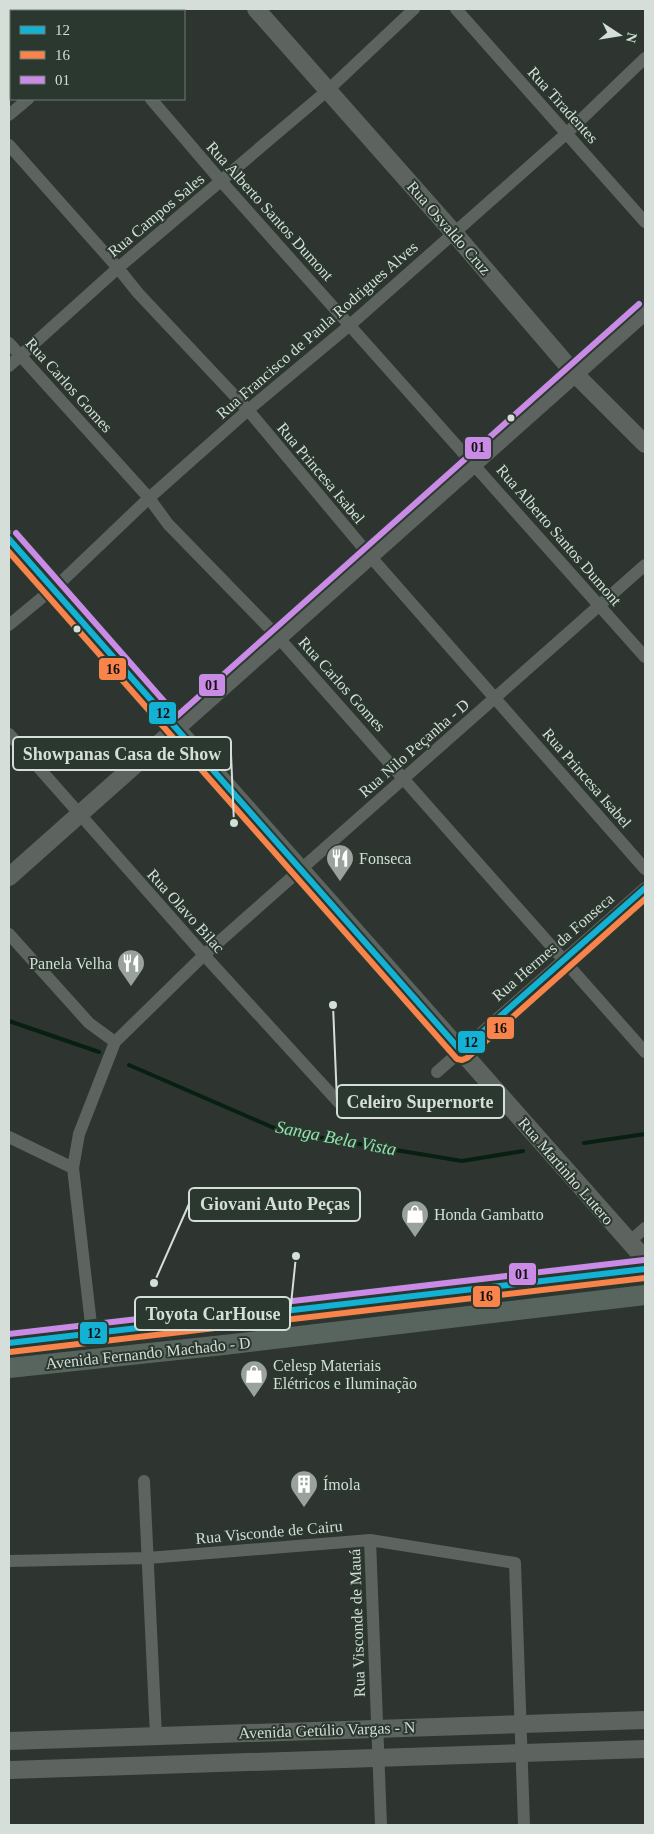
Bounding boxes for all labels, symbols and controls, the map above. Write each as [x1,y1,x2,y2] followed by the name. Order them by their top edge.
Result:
[10,10,185,100] legend
[594,10,644,60] north arrow
[55,22,70,38] text: 12
[623,31,640,44] text: N
[55,47,71,63] text: 16
[524,63,602,147] street label: Rua Tiradentes
[55,72,70,88] text: 01
[203,138,337,284] street label: Rua Alberto Santos Dumont
[105,170,208,261] street label: Rua Campos Sales
[404,178,494,278] street label: Rua Osvaldo Cruz
[213,238,422,423] street label: Rua Francisco de Paula Rodrigues Alves
[22,334,116,436] street label: Rua Carlos Gomes
[506,413,516,423] unlabelled marker
[274,419,368,527] street label: Rua Princesa Isabel
[464,436,492,460] line badge: 01
[471,440,485,455] text: 01
[493,461,625,609] street label: Rua Alberto Santos Dumont
[72,624,82,634] unlabelled marker
[295,633,389,735] street label: Rua Carlos Gomes
[98,657,127,681] line badge: 16
[106,662,120,677] text: 16
[198,673,226,697] line badge: 01
[205,678,219,693] text: 01
[355,696,473,801] street label: Rua Nilo Peçanha - D
[148,701,177,725] line badge: 12
[156,706,170,721] text: 12
[539,725,635,832] street label: Rua Princesa Isabel
[13,737,231,770] callout: Showpanas Casa de Show
[23,744,221,764] text: Showpanas Casa de Show
[325,843,355,882] restaurant icon: Fonseca
[359,850,411,867] place label: Fonseca
[144,866,228,956] street label: Rua Olavo Bilac
[489,890,617,1004] street label: Rua Hermes da Fonseca
[116,948,146,987] restaurant icon: Panela Velha
[29,955,112,972] place label: Panela Velha
[486,1016,515,1040] line badge: 16
[493,1021,507,1036] text: 16
[457,1030,486,1054] line badge: 12
[464,1035,478,1050] text: 12
[337,1085,504,1118] callout: Celeiro Supernorte
[346,1092,494,1112] text: Celeiro Supernorte
[515,1114,617,1228] street label: Rua Martinho Lutero
[274,1116,398,1160] water label: Sanga Bela Vista
[189,1188,360,1221] callout: Giovani Auto Peças
[200,1194,350,1214] text: Giovani Auto Peças
[400,1199,430,1238] shop icon: Honda Gambatto
[434,1206,544,1223] place label: Honda Gambatto
[508,1262,537,1286] line badge: 01
[515,1267,529,1282] text: 01
[472,1285,501,1308] line badge: 16
[479,1289,493,1304] text: 16
[135,1297,290,1330] callout: Toyota CarHouse
[146,1304,280,1324] text: Toyota CarHouse
[79,1321,108,1345] line badge: 12
[87,1326,101,1341] text: 12
[45,1334,251,1372] street label: Avenida Fernando Machado - D
[273,1357,417,1393] place label: Celesp Materiais Elétricos e Iluminação
[239,1359,269,1398] shop icon: Celesp Materiais Elétricos e Iluminação
[289,1469,319,1508] building icon: Ímola
[323,1475,360,1493] place label: Ímola
[195,1517,343,1547] street label: Rua Visconde de Cairu
[346,1549,368,1697] street label: Rua Visconde de Mauá
[238,1718,416,1743] street label: Avenida Getúlio Vargas - N

